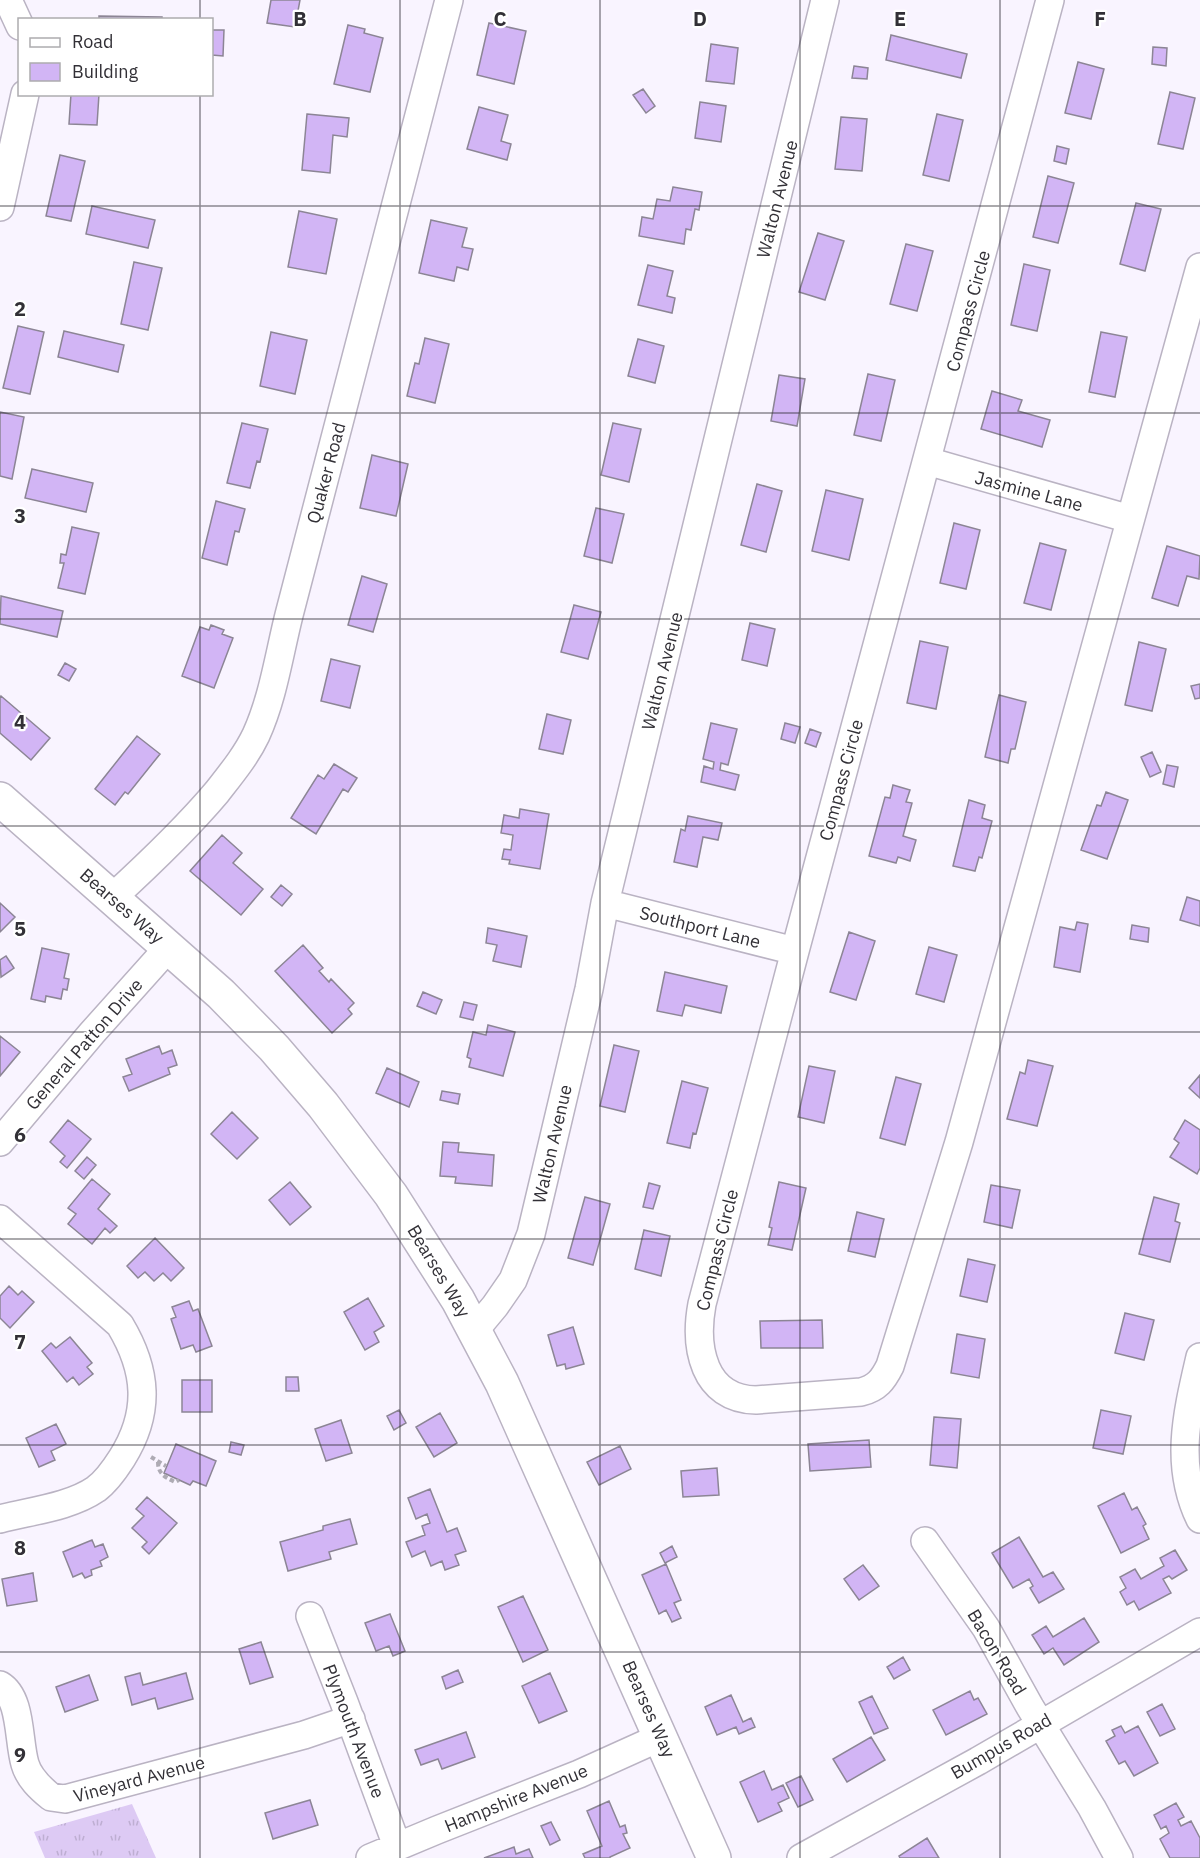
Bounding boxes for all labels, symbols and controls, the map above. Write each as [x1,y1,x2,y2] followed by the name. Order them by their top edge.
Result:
[293,5,307,32] text: B
[493,5,507,32] text: C
[693,5,707,32] text: D
[894,5,906,32] text: E
[1094,5,1106,32] text: F
[18,18,213,96] legend
[72,30,113,53] text: Road
[72,60,139,83] text: Building
[751,137,803,261] street label: Walton Avenue
[941,248,995,374] street label: Compass Circle
[14,295,26,322] text: 2
[301,420,351,526] street label: Quaker Road
[972,466,1086,516] street label: Jasmine Lane
[14,502,26,529] text: 3
[636,609,688,733] street label: Walton Avenue
[14,708,26,735] text: 4
[814,717,868,843] street label: Compass Circle
[75,863,169,949] street label: Bearses Way
[637,901,763,953] street label: Southport Lane
[14,915,26,942] text: 5
[21,973,147,1115] street label: General Patton Drive
[527,1082,577,1206] street label: Walton Avenue
[14,1121,26,1148] text: 6
[691,1187,743,1313] street label: Compass Circle
[402,1221,476,1321] street label: Bearses Way
[14,1328,26,1355] text: 7
[14,1534,26,1561] text: 8
[962,1605,1032,1699] street label: Bacon Road
[617,1657,681,1761] street label: Bearses Way
[318,1661,390,1801] street label: Plymouth Avenue
[946,1708,1056,1784] street label: Bumpus Road
[14,1741,26,1768] text: 9
[71,1750,207,1808] street label: Vineyard Avenue
[441,1759,591,1837] street label: Hampshire Avenue

